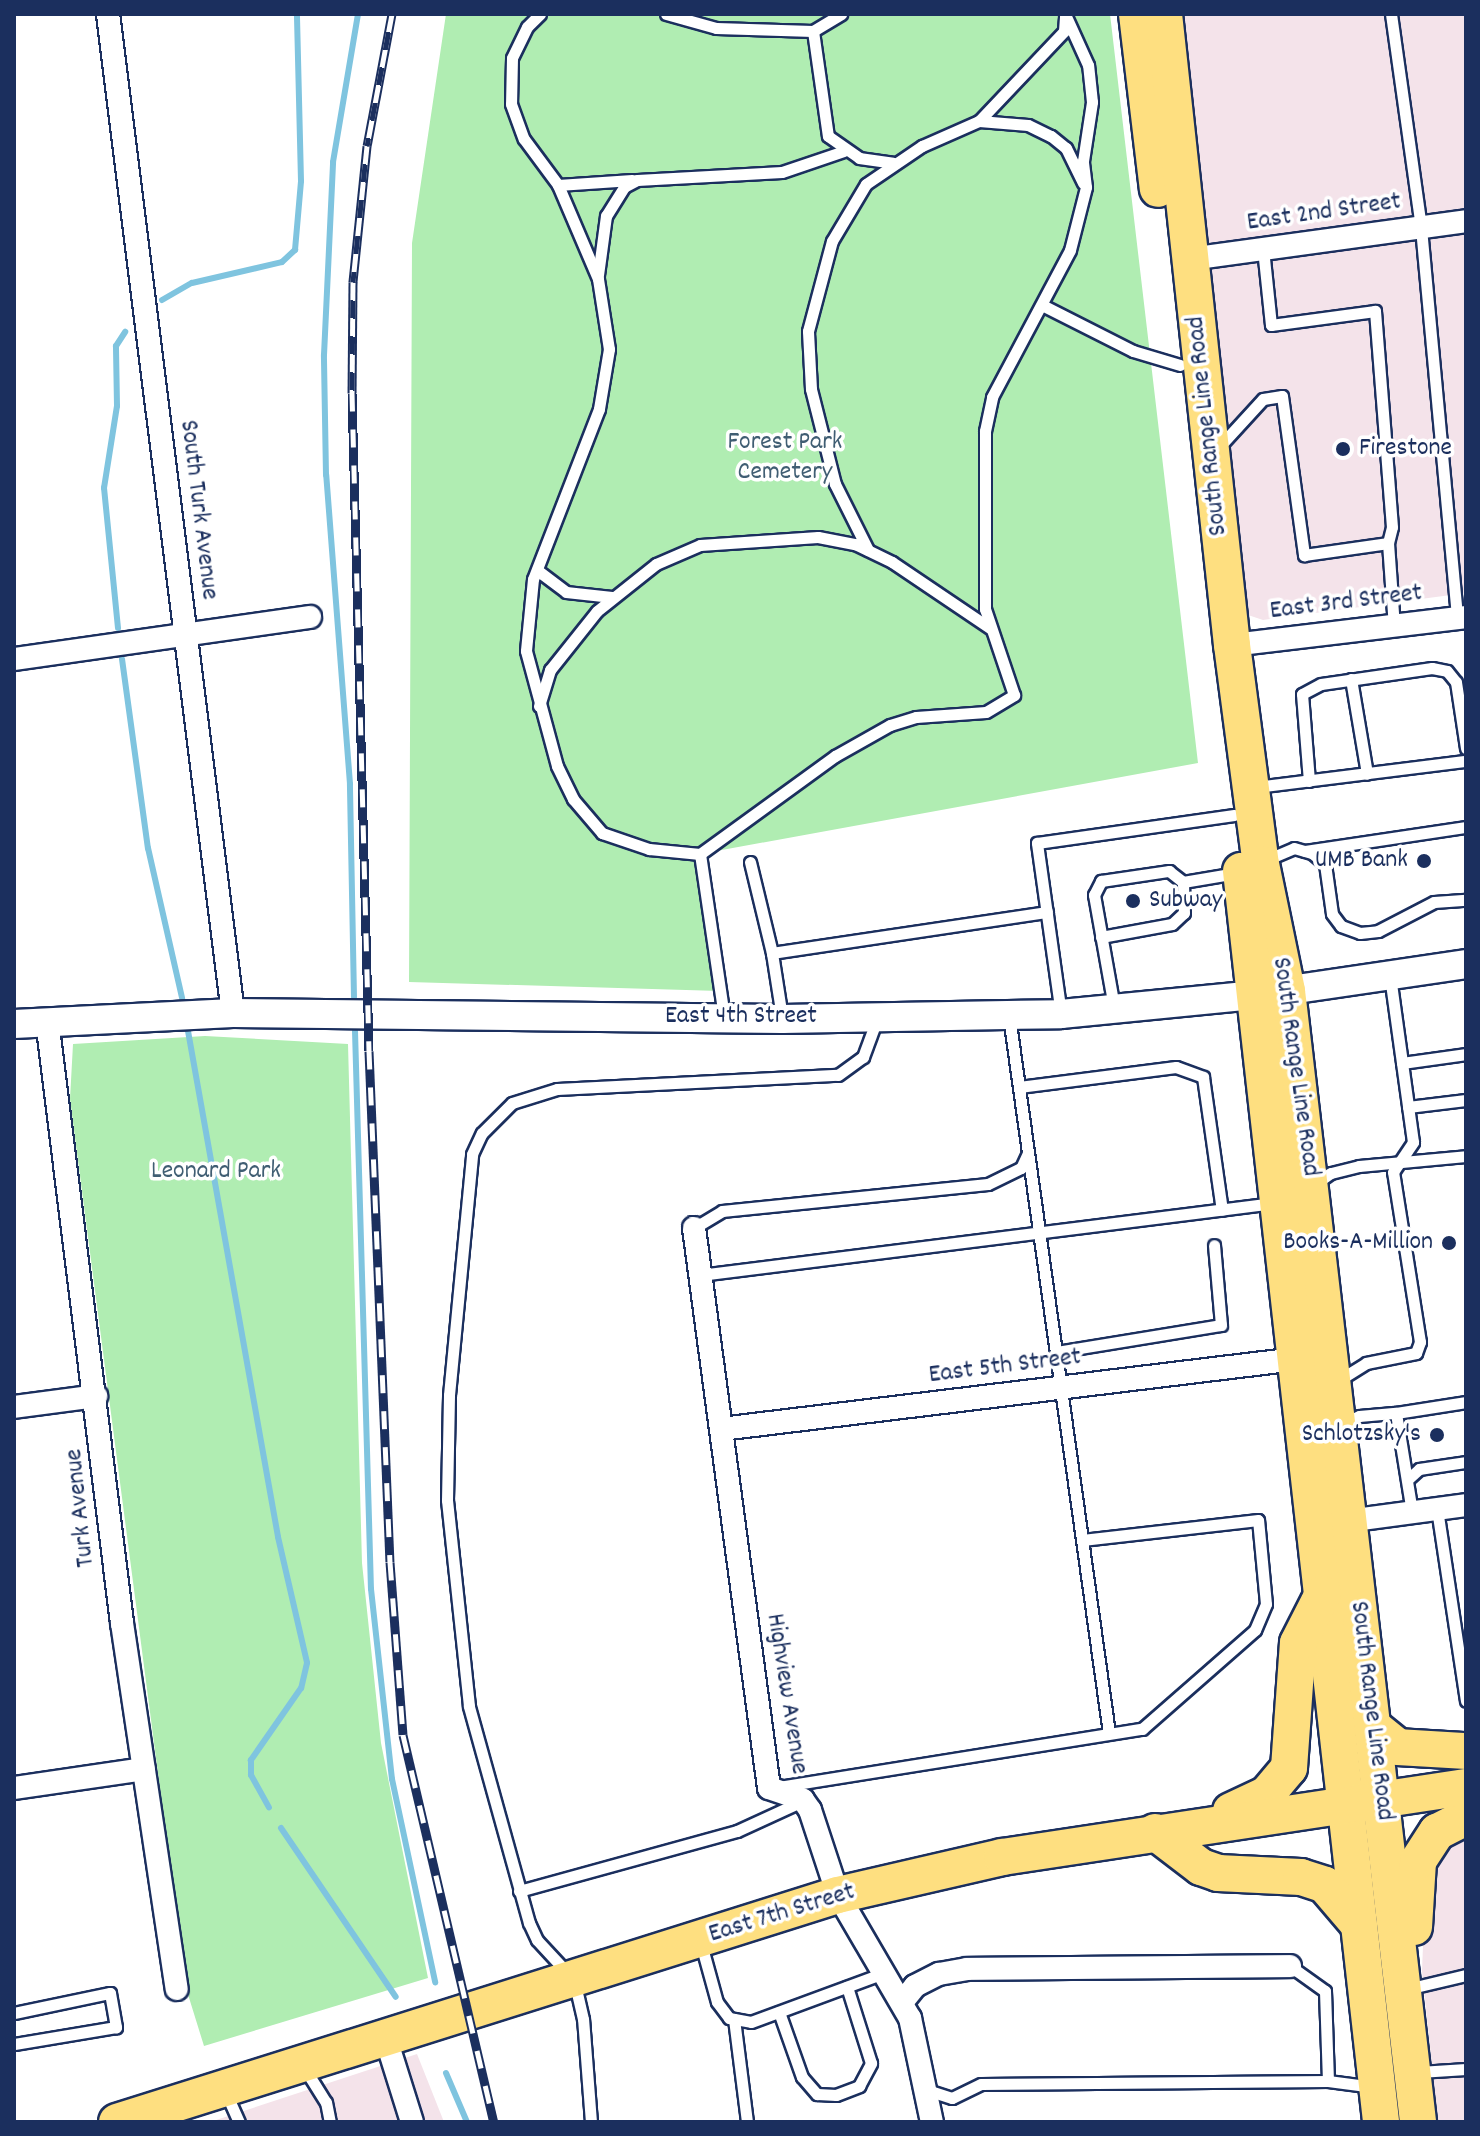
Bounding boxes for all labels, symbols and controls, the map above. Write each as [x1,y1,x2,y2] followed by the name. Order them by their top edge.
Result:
[1245,187,1403,239] street label: East 2nd Street
[1181,315,1235,537] street label: South Range Line Road
[172,418,224,602] street label: South Turk Avenue
[727,427,843,488] park label: Forest Park Cemetery
[1359,433,1452,465] place label: Firestone
[1334,440,1352,458] marker: Firestone
[1268,578,1424,628] street label: East 3rd Street
[1315,845,1408,877] place label: UMB Bank
[1415,852,1433,870] marker: UMB Bank
[1149,885,1222,917] place label: Subway
[1124,892,1142,910] marker: Subway
[1264,956,1326,1178] street label: South Range Line Road
[665,1001,817,1033] street label: East 4th Street
[151,1156,281,1188] park label: Leonard Park
[1283,1227,1433,1259] place label: Books-A-Million
[1440,1234,1458,1252] marker: Books-A-Million
[927,1342,1083,1392] street label: East 5th Street
[1302,1419,1421,1451] place label: Schlotzsky's
[1428,1426,1446,1444] marker: Schlotzsky's
[59,1447,103,1569] street label: Turk Avenue
[1342,1600,1400,1822] street label: South Range Line Road
[758,1611,814,1777] street label: Highview Avenue
[705,1877,859,1951] street label: East 7th Street

